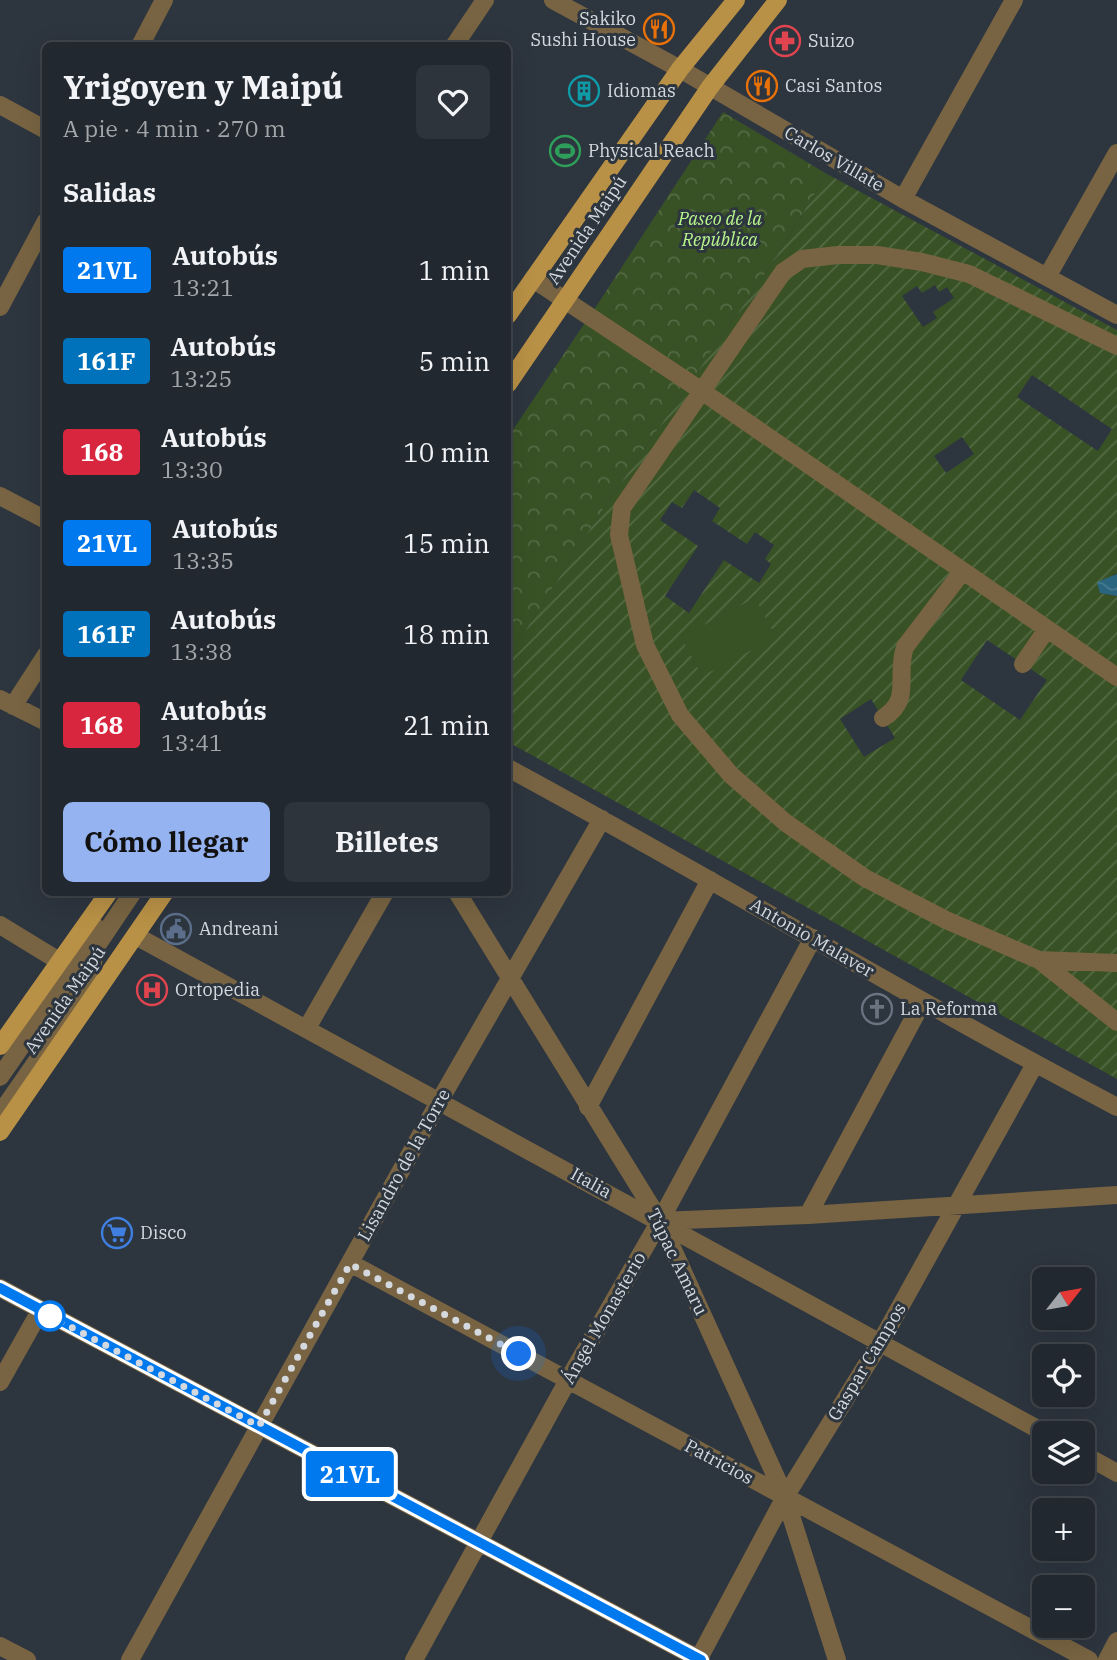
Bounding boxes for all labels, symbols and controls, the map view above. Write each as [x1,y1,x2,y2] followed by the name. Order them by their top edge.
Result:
[531,7,636,51] place label: Sakiko Sushi House
[642,12,676,46] restaurant icon: Sakiko Sushi House
[768,24,802,58] pharmacy icon: Suizo
[808,29,855,52] place label: Suizo
[63,65,343,108] text: Yrigoyen y Maipú
[416,65,490,139] button: heart
[745,69,779,103] restaurant icon: Casi Santos
[567,74,601,108] building icon: Idiomas
[785,74,882,97] place label: Casi Santos
[607,79,676,102] place label: Idiomas
[63,113,286,143] text: A pie · 4 min · 270 m
[780,121,888,196] street label: Carlos Villate
[548,134,582,168] sports icon: Physical Reach
[588,139,715,162] place label: Physical Reach
[542,171,631,289] street label: Avenida Maipú
[63,175,156,209] text: Salidas
[677,207,762,251] park label: Paseo de la República
[172,238,278,272] text: Autobús
[419,253,490,287] text: 1 min
[77,254,137,286] text: 21VL
[172,272,234,302] text: 13:21
[171,329,276,363] text: Autobús
[419,344,490,378] text: 5 min
[77,345,136,377] text: 161F
[171,363,232,393] text: 13:25
[161,420,267,454] text: Autobús
[403,435,490,469] text: 10 min
[80,436,123,468] text: 168
[161,454,223,484] text: 13:30
[172,511,278,545] text: Autobús
[403,526,490,560] text: 15 min
[77,527,137,559] text: 21VL
[172,545,234,575] text: 13:35
[171,602,276,636] text: Autobús
[403,617,490,651] text: 18 min
[77,618,136,650] text: 161F
[171,636,232,666] text: 13:38
[161,693,267,727] text: Autobús
[403,708,490,742] text: 21 min
[80,709,123,741] text: 168
[161,727,223,757] text: 13:41
[63,802,270,882] button: Cómo llegar
[284,802,490,882] button: Billetes
[746,893,878,982] street label: Antonio Malaver
[159,912,193,946] public building icon: Andreani
[199,917,279,940] place label: Andreani
[19,941,110,1058] street label: Avenida Maipú
[135,973,169,1007] hospital icon: Ortopedia
[175,978,260,1001] place label: Ortopedia
[860,992,894,1026] church icon: La Reforma
[900,997,997,1020] place label: La Reforma
[352,1085,455,1245] street label: Lisandro de la Torre
[567,1162,616,1203] street label: Italia
[642,1205,713,1319] street label: Túpac Amaru
[100,1216,134,1250] supermarket icon: Disco
[140,1221,186,1244] place label: Disco
[557,1248,651,1388] street label: Ángel Monasterio
[1032,1267,1096,1330] north arrow
[1032,1267,1095,1638] map controls
[822,1299,911,1425] street label: Gaspar Campos
[35,1301,65,1331] unlabelled marker
[501,1336,536,1371] your location
[1032,1344,1095,1407] button: locate
[1032,1421,1095,1484] button: layers
[681,1434,758,1489] street label: Patricios
[301,1451,399,1497] line badge: 21VL
[320,1458,380,1490] text: 21VL
[1032,1498,1095,1561] button: +
[1032,1575,1095,1638] button: −

